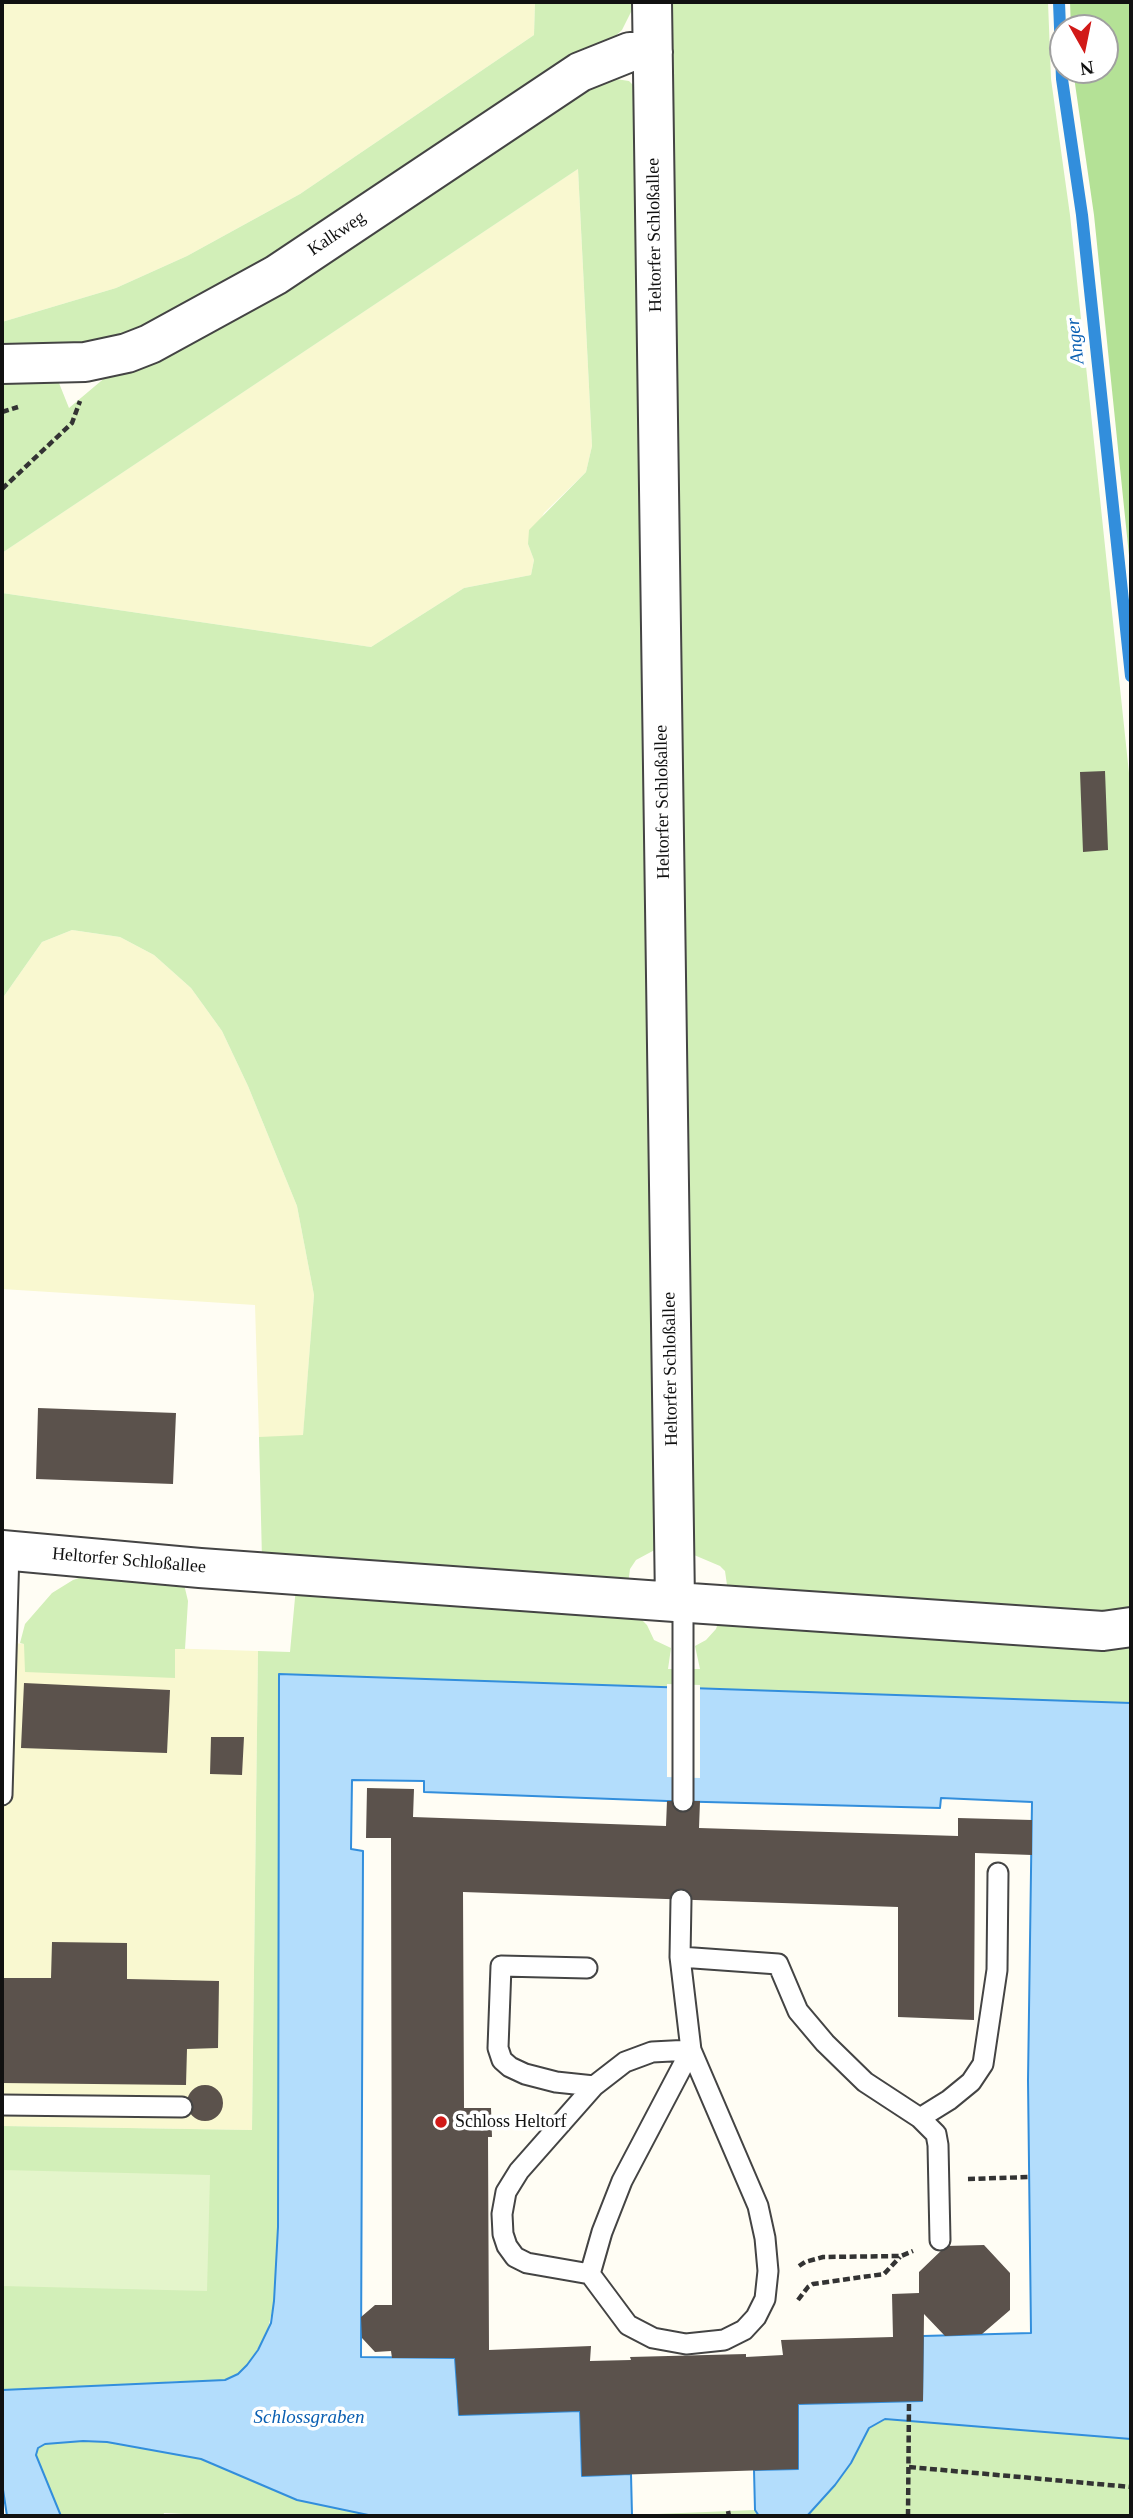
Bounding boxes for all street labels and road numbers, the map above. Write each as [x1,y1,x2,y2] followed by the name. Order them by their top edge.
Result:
[643,158,667,312] street label: Heltorfer Schloßallee
[304,207,370,261] street label: Kalkweg
[651,725,675,879] street label: Heltorfer Schloßallee
[659,1292,683,1446] street label: Heltorfer Schloßallee
[51,1544,207,1578] street label: Heltorfer Schloßallee

